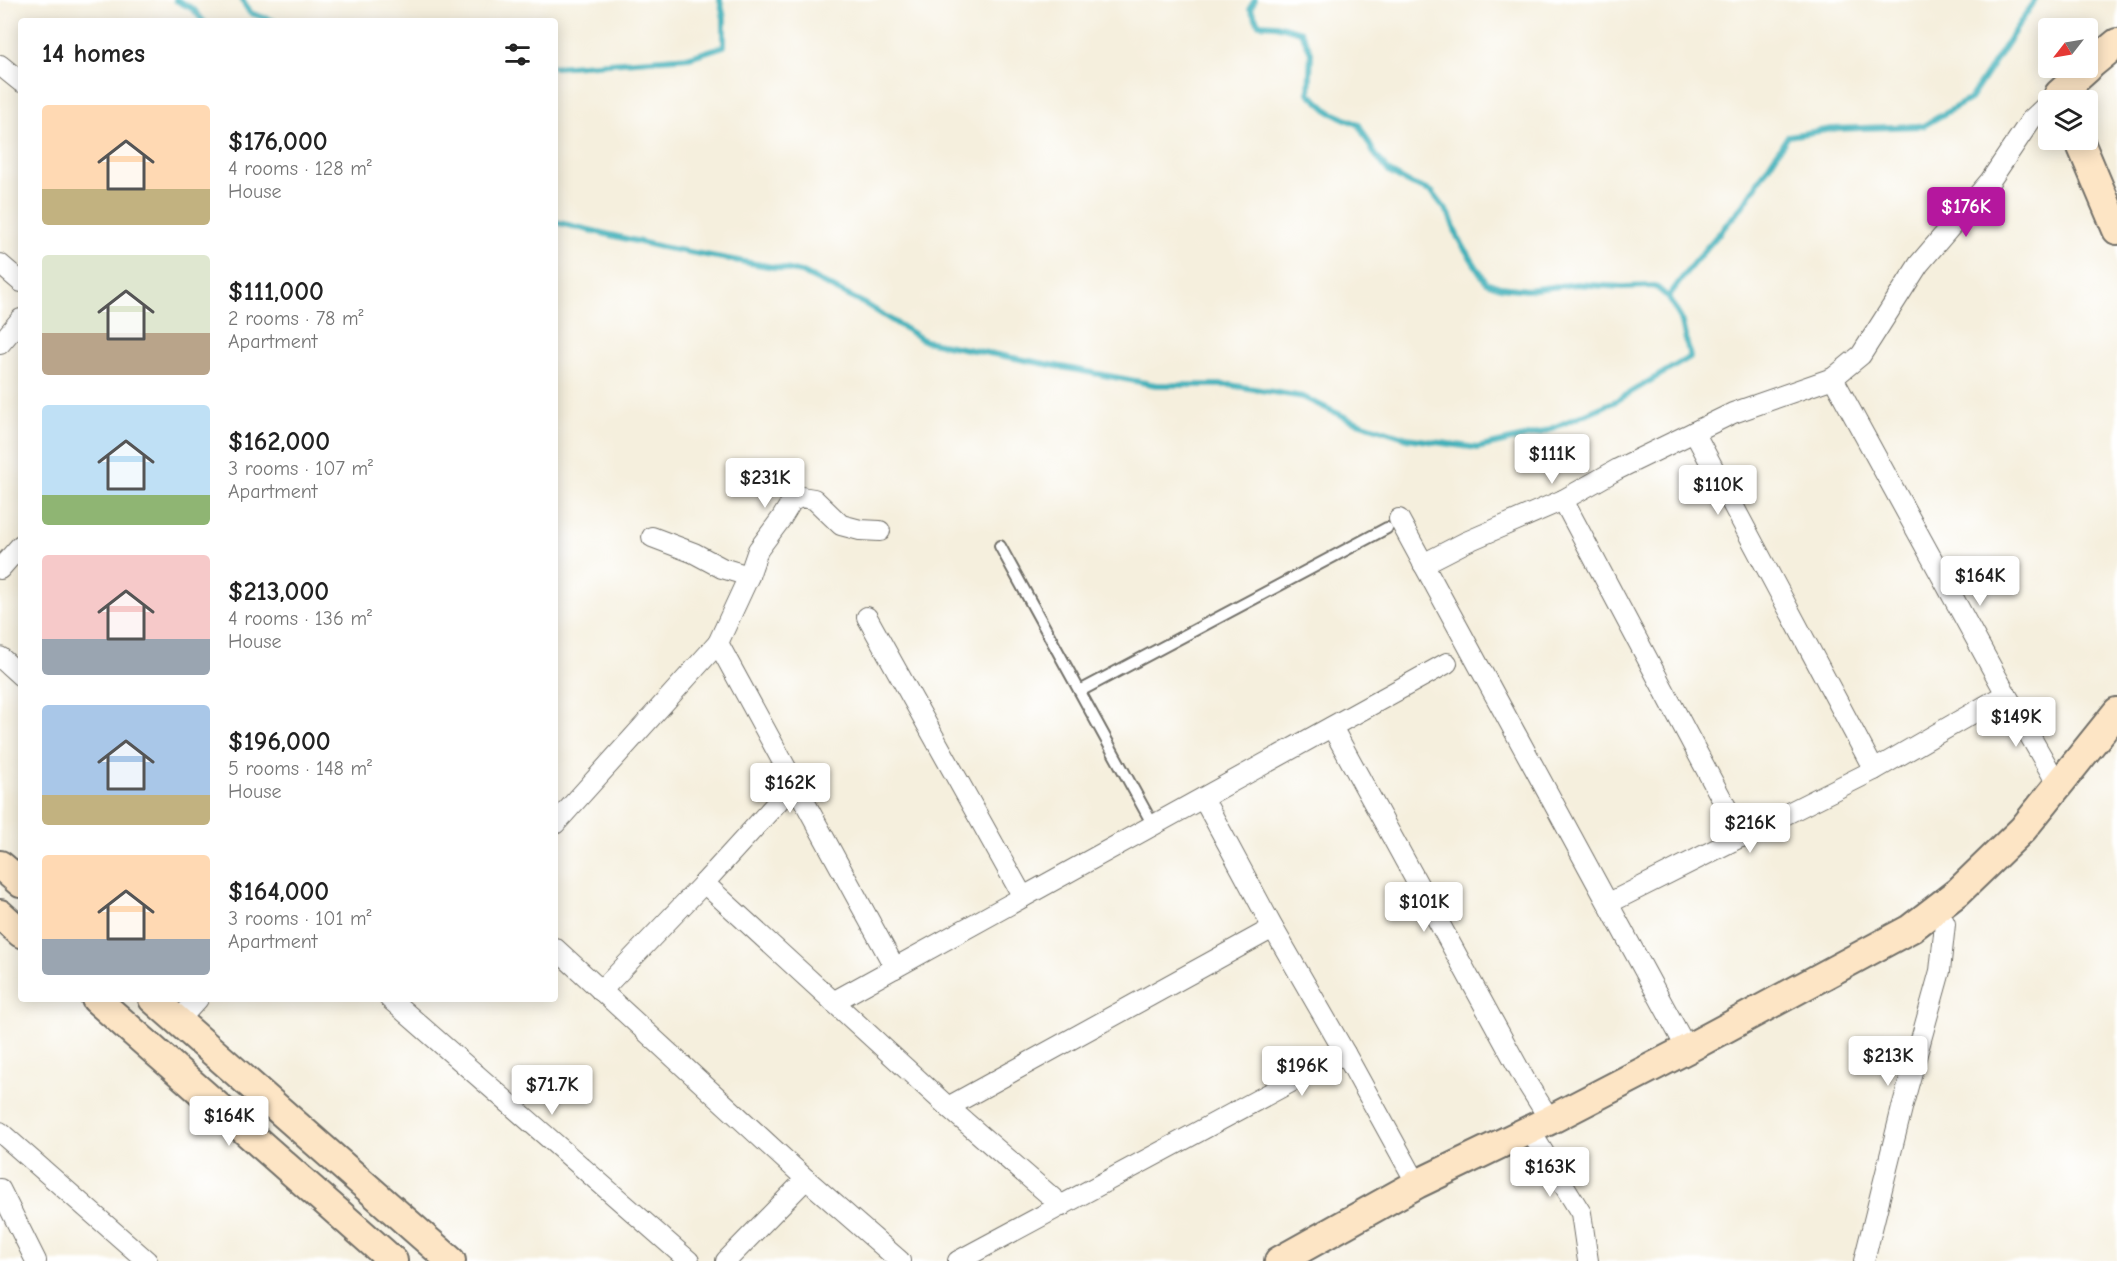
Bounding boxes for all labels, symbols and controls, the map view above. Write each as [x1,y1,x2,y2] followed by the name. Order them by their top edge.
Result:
[2038,18,2098,78] north arrow
[2038,18,2098,150] map controls
[501,38,534,71] icon: filters
[42,39,145,69] text: 14 homes
[2038,90,2098,150] button: layers
[228,127,328,157] text: $176,000
[90,129,162,201] icon: home
[228,157,372,180] text: 4 rooms · 128 m²
[228,180,282,203] text: House
[1924,187,2008,238] pin: $176K
[1941,195,1991,218] text: $176K
[228,277,324,307] text: $111,000
[90,279,162,351] icon: home
[228,307,364,330] text: 2 rooms · 78 m²
[228,330,318,353] text: Apartment
[228,427,330,457] text: $162,000
[90,429,162,501] icon: home
[1510,434,1594,485] pin: $111K
[1529,442,1575,465] text: $111K
[228,457,373,480] text: 3 rooms · 107 m²
[723,458,807,509] pin: $231K
[1676,465,1760,516] pin: $110K
[740,466,790,489] text: $231K
[1693,473,1743,496] text: $110K
[228,480,318,503] text: Apartment
[1938,556,2022,607] pin: $164K
[1955,564,2006,587] text: $164K
[228,577,329,607] text: $213,000
[90,579,162,651] icon: home
[228,607,372,630] text: 4 rooms · 136 m²
[228,630,282,653] text: House
[1974,697,2058,748] pin: $149K
[1991,705,2041,728] text: $149K
[228,727,331,757] text: $196,000
[90,729,162,801] icon: home
[228,757,372,780] text: 5 rooms · 148 m²
[748,763,832,814] pin: $162K
[764,771,816,794] text: $162K
[228,780,282,803] text: House
[1708,803,1792,854] pin: $216K
[1724,811,1776,834] text: $216K
[228,877,329,907] text: $164,000
[90,879,162,951] icon: home
[1382,882,1466,933] pin: $101K
[1399,890,1449,913] text: $101K
[228,907,372,930] text: 3 rooms · 101 m²
[228,930,318,953] text: Apartment
[1846,1036,1930,1087] pin: $213K
[1863,1044,1913,1067] text: $213K
[1260,1046,1344,1097] pin: $196K
[1276,1054,1328,1077] text: $196K
[503,1065,601,1116] pin: $71.7K
[526,1073,578,1096] text: $71.7K
[187,1096,271,1147] pin: $164K
[204,1104,255,1127] text: $164K
[1508,1147,1592,1198] pin: $163K
[1524,1155,1576,1178] text: $163K

